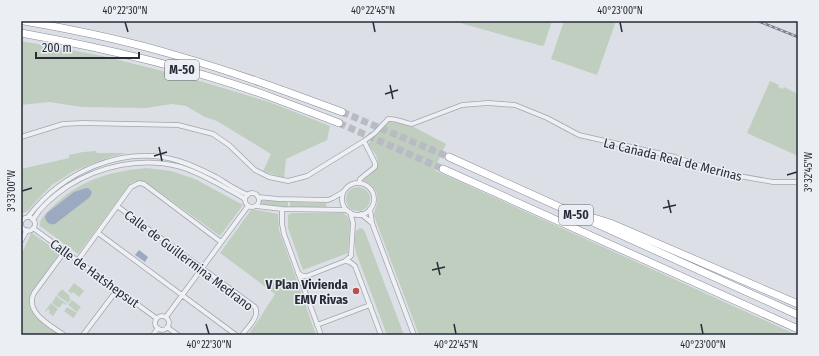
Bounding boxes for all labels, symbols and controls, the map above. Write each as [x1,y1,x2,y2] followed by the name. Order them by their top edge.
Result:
[102,5,148,17] text: 40°22'30"N
[351,5,395,17] text: 40°22'45"N
[597,5,643,17] text: 40°23'00"N
[36,34,139,60] scale bar
[42,41,72,55] text: 200 m
[165,60,199,80] road number: M-50
[602,135,744,184] street label: La Cañada Real de Merinas
[803,152,815,192] text: 3°32'45"W
[6,170,18,212] text: 3°33'00"W
[559,205,593,225] road number: M-50
[121,207,256,314] street label: Calle de Guillermina Medrano
[47,236,143,311] street label: Calle de Hatshepsut
[264,277,349,307] place label: V Plan Vivienda EMV Rivas
[351,286,361,296] marker: V Plan Vivienda EMV Rivas
[186,339,232,351] text: 40°22'30"N
[434,339,478,351] text: 40°22'45"N
[680,339,726,351] text: 40°23'00"N

